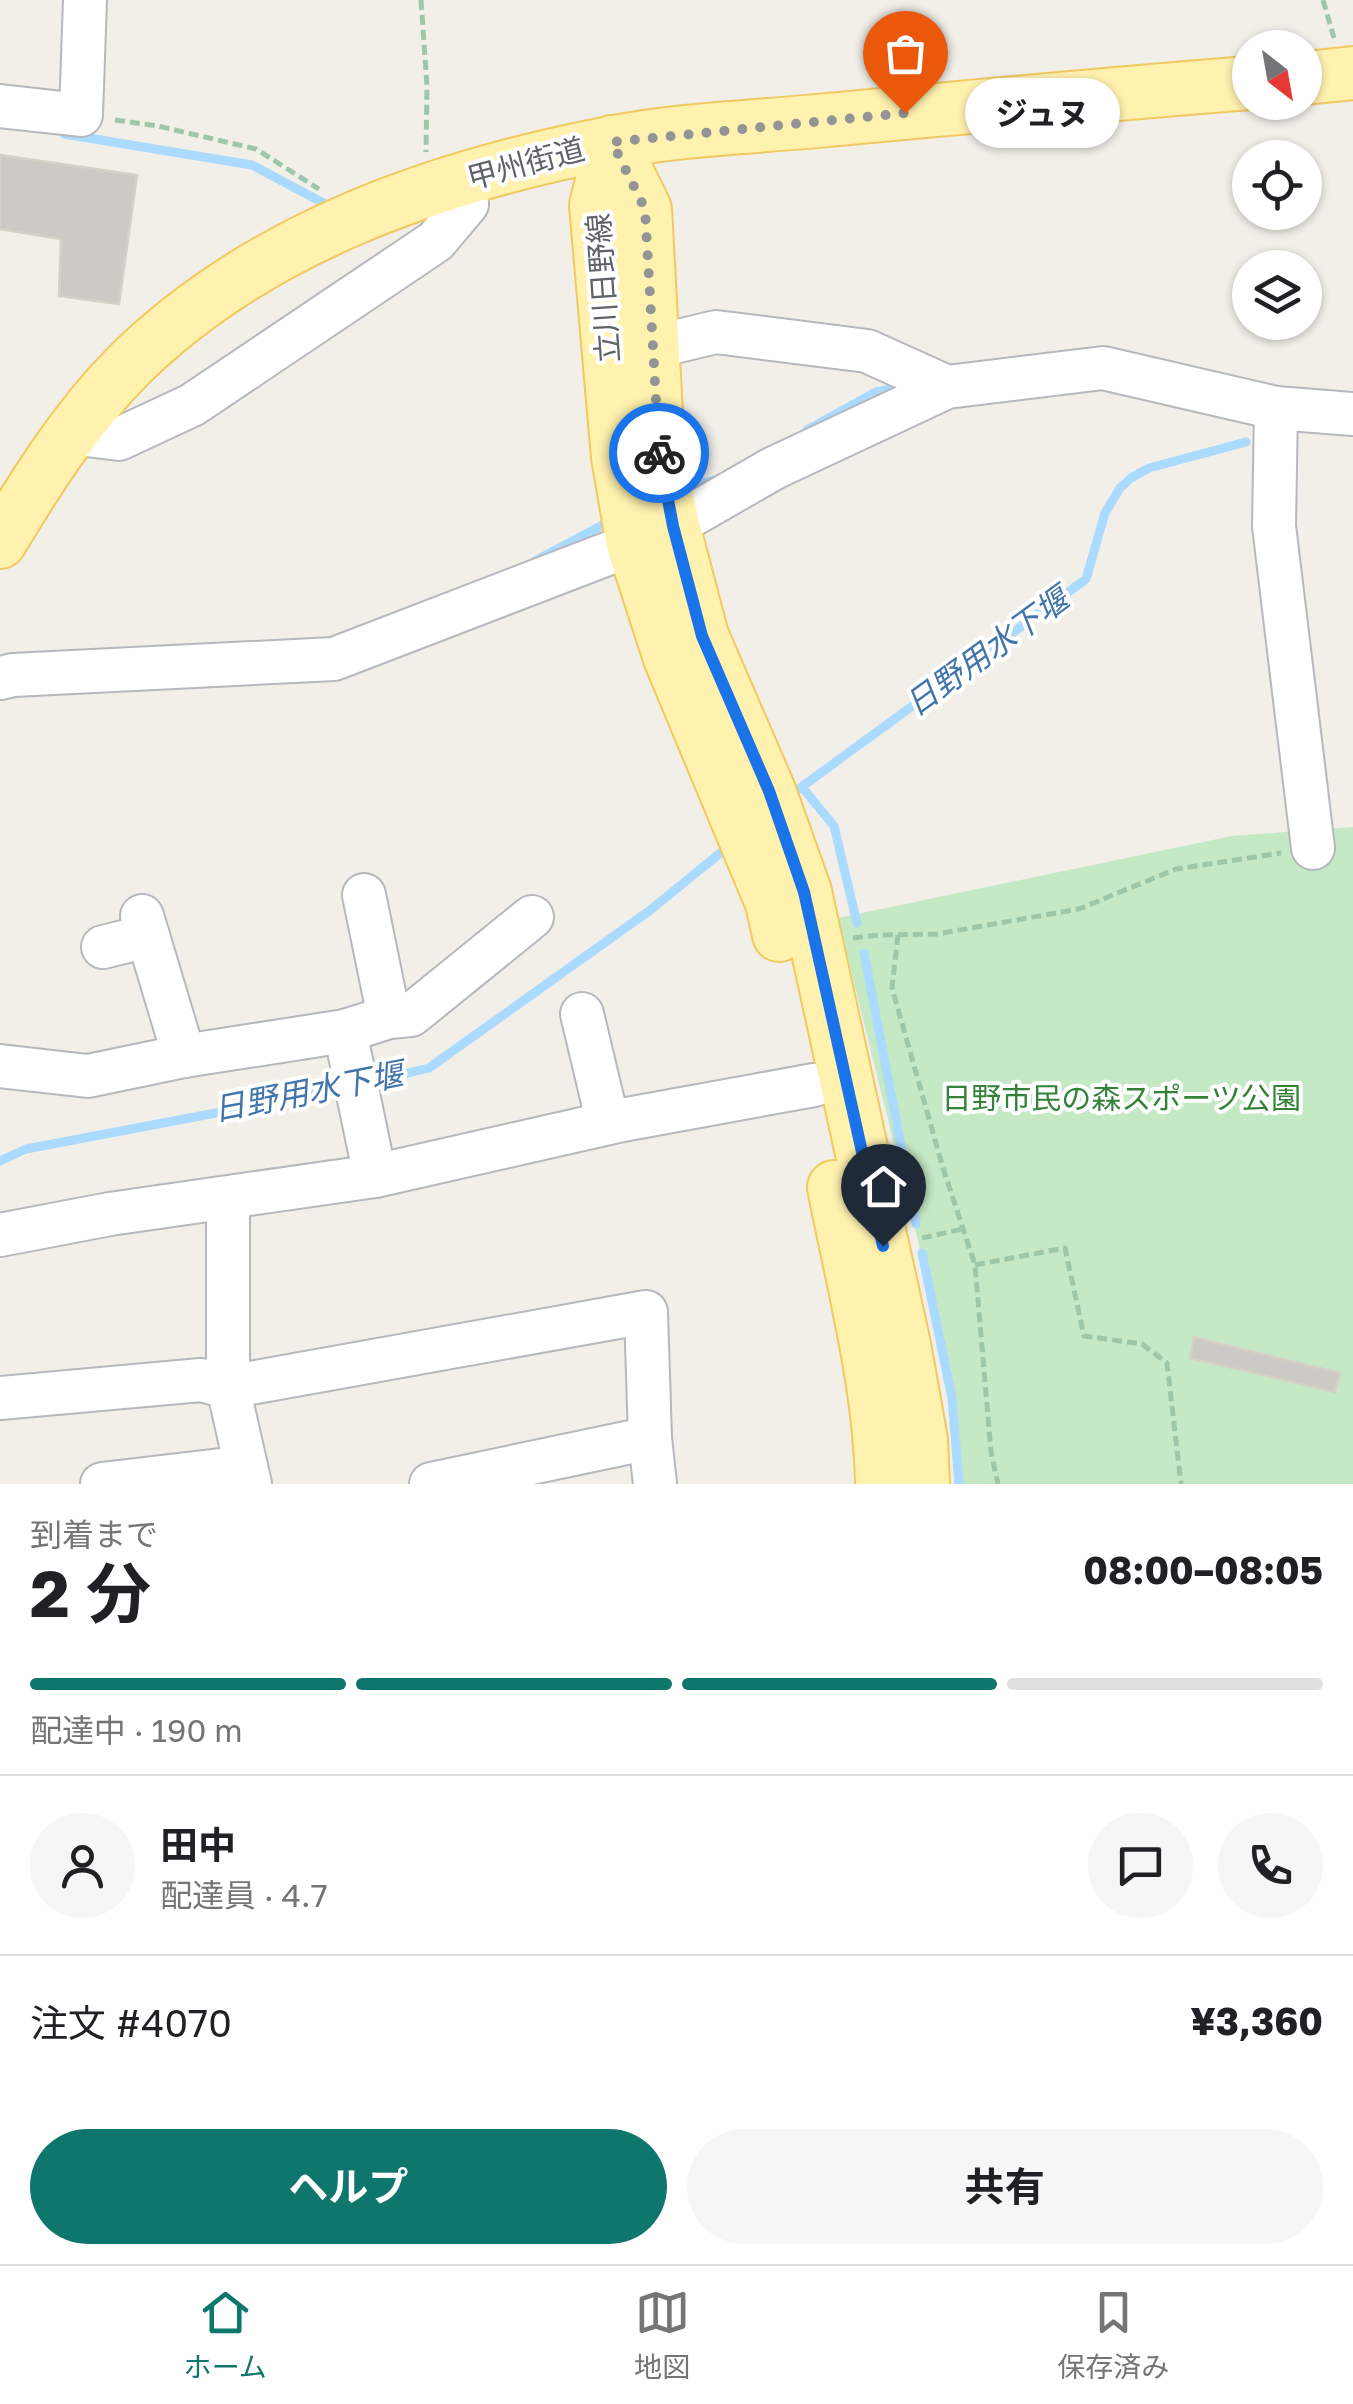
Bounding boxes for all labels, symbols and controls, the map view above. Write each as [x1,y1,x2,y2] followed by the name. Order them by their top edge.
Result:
[863,11,948,114] pin
[878,26,933,81] icon: bag
[1232,30,1322,120] north arrow
[1232,30,1322,340] map controls
[965,78,1120,148] callout: ジュヌ
[996,94,1089,132] text: ジュヌ
[463,130,588,196] street label: 甲州街道
[1232,140,1322,230] button: locate
[580,212,626,364] street label: 立川日野線
[1232,250,1322,340] button: layers
[609,403,709,503] courier
[632,426,687,481] icon: bike
[898,576,1079,723] water label: 日野用水下堰
[210,1053,411,1128] water label: 日野用水下堰
[941,1080,1301,1116] park label: 日野市民の森スポーツ公園
[841,1144,926,1247] pin
[856,1159,911,1214] icon: home
[30,1515,158,1553] text: 到着まで
[1083,1547,1323,1592] text: 08:00–08:05
[30,1553,151,1631] text: 2 分
[30,1711,243,1749] text: 配達中 · 190 m
[30,1813,135,1918] button: person
[1088,1813,1193,1918] button: chat
[1218,1813,1323,1918] button: phone
[160,1822,236,1867] text: 田中
[160,1876,328,1914] text: 配達員 · 4.7
[1191,1998,1323,2043] text: ¥3,360
[30,2000,232,2045] text: 注文 #4070
[30,2129,667,2244] button: ヘルプ
[687,2129,1323,2244] button: 共有
[184,2285,267,2385] tab: ホーム
[634,2285,690,2385] tab: 地図
[1057,2285,1169,2385] tab: 保存済み

